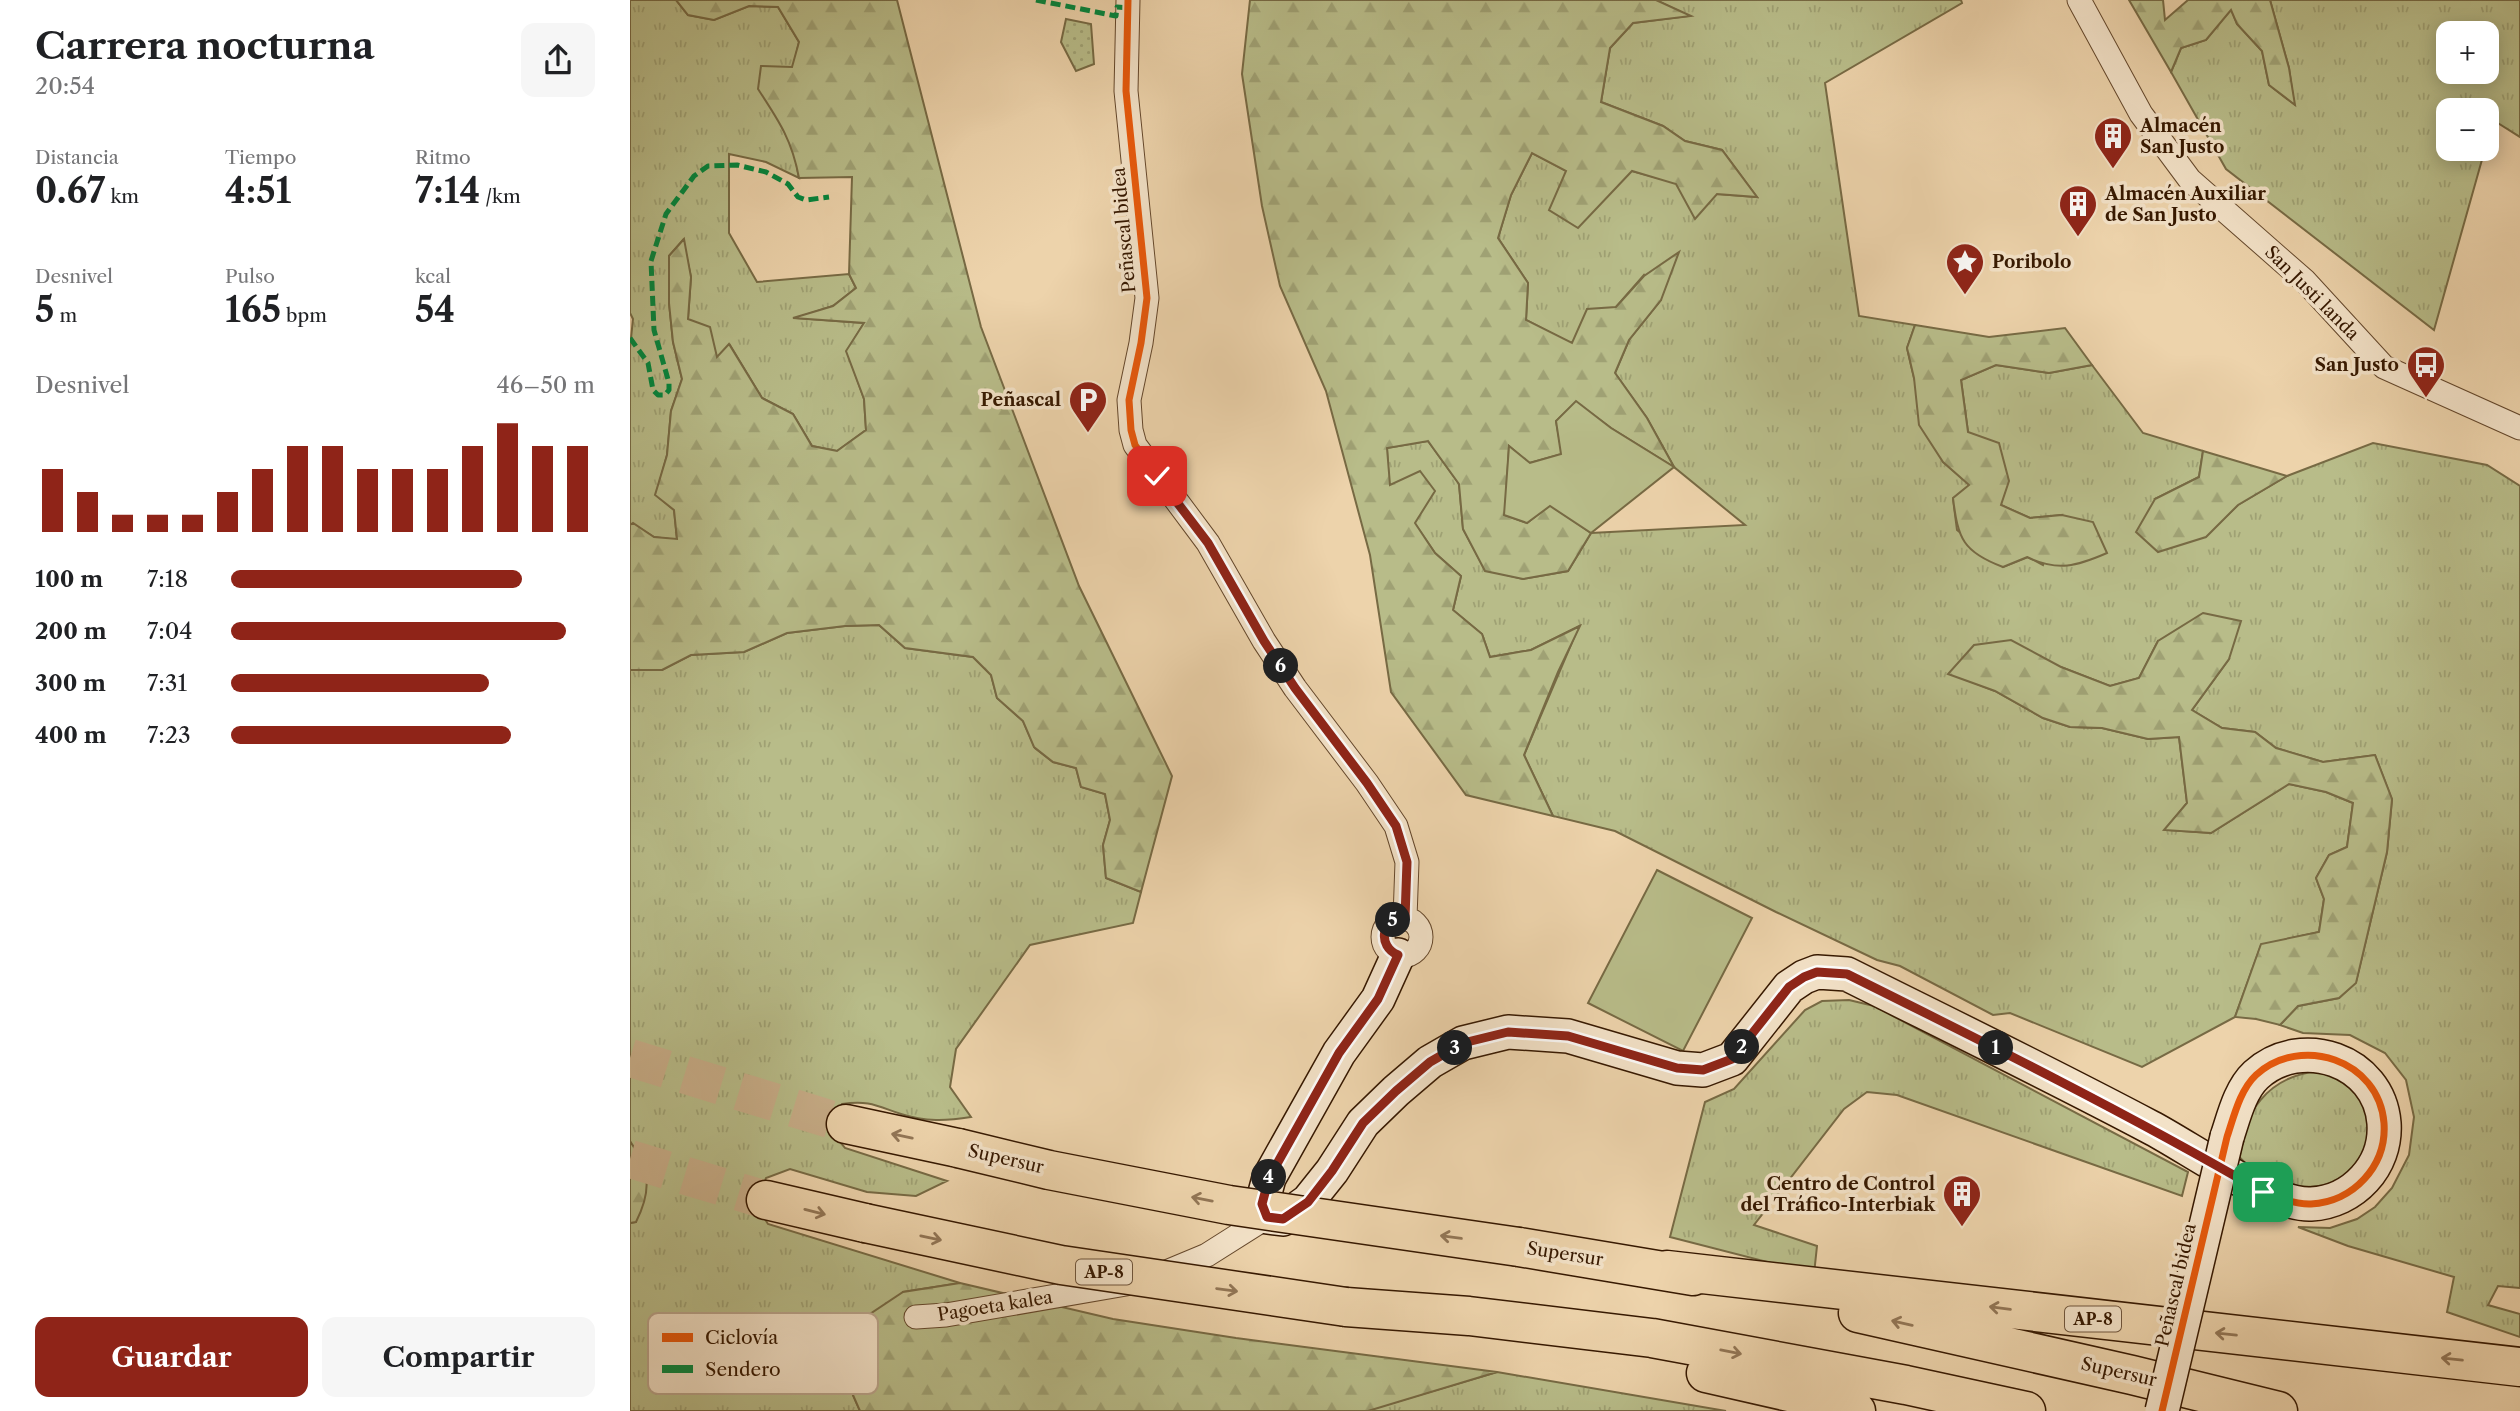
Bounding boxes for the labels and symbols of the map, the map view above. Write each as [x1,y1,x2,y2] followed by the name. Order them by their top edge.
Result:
[2092,115,2134,170] building icon: Almacén San Justo
[2139,115,2225,158] place label: Almacén San Justo
[1108,166,1140,294] street label: Peñascal bidea
[2057,183,2099,238] building icon: Almacén Auxiliar de San Justo
[2104,183,2266,226] place label: Almacén Auxiliar de San Justo
[1944,241,1986,296] place icon: Poribolo
[2260,241,2364,345] street label: San Justi landa
[1992,251,2072,273] place label: Poribolo
[2405,344,2447,399] bus stop icon: San Justo
[2314,354,2399,376] place label: San Justo
[1067,379,1109,434] parking icon: Peñascal
[981,389,1061,411] place label: Peñascal
[1127,446,1187,506] pin
[1264,648,1298,684] pin: 6
[1376,902,1410,937] pin: 5
[1438,1030,1472,1066] pin: 3
[1724,1030,1760,1064] pin: 2
[1978,1030,2014,1066] pin: 1
[891,1129,914,1142] one-way arrow
[966,1140,1046,1178] street label: Supersur
[1252,1160,1286,1194] pin: 4
[2233,1162,2293,1222] pin
[1740,1173,1936,1216] place label: Centro de Control del Tráfico-Interbiak
[1941,1173,1983,1228] building icon: Centro de Control del Tráfico-Interbiak
[1191,1192,1214,1206] one-way arrow
[804,1206,826,1219] one-way arrow
[2151,1221,2201,1349] street label: Peñascal bidea
[1440,1230,1463,1243] one-way arrow
[919,1232,942,1245] one-way arrow
[1525,1237,1605,1271] street label: Supersur
[1076,1260,1132,1284] road number: AP-8
[1216,1284,1238,1297] one-way arrow
[936,1286,1055,1326] street label: Pagoeta kalea
[1989,1302,2012,1315] one-way arrow
[2065,1306,2121,1331] road number: AP-8
[648,1313,878,1394] legend
[1891,1316,1914,1329] one-way arrow
[705,1326,778,1349] text: Ciclovía
[2215,1327,2238,1340] one-way arrow
[1719,1346,1742,1360] one-way arrow
[2441,1352,2464,1365] one-way arrow
[2079,1353,2159,1391] street label: Supersur
[705,1358,781,1381] text: Sendero

